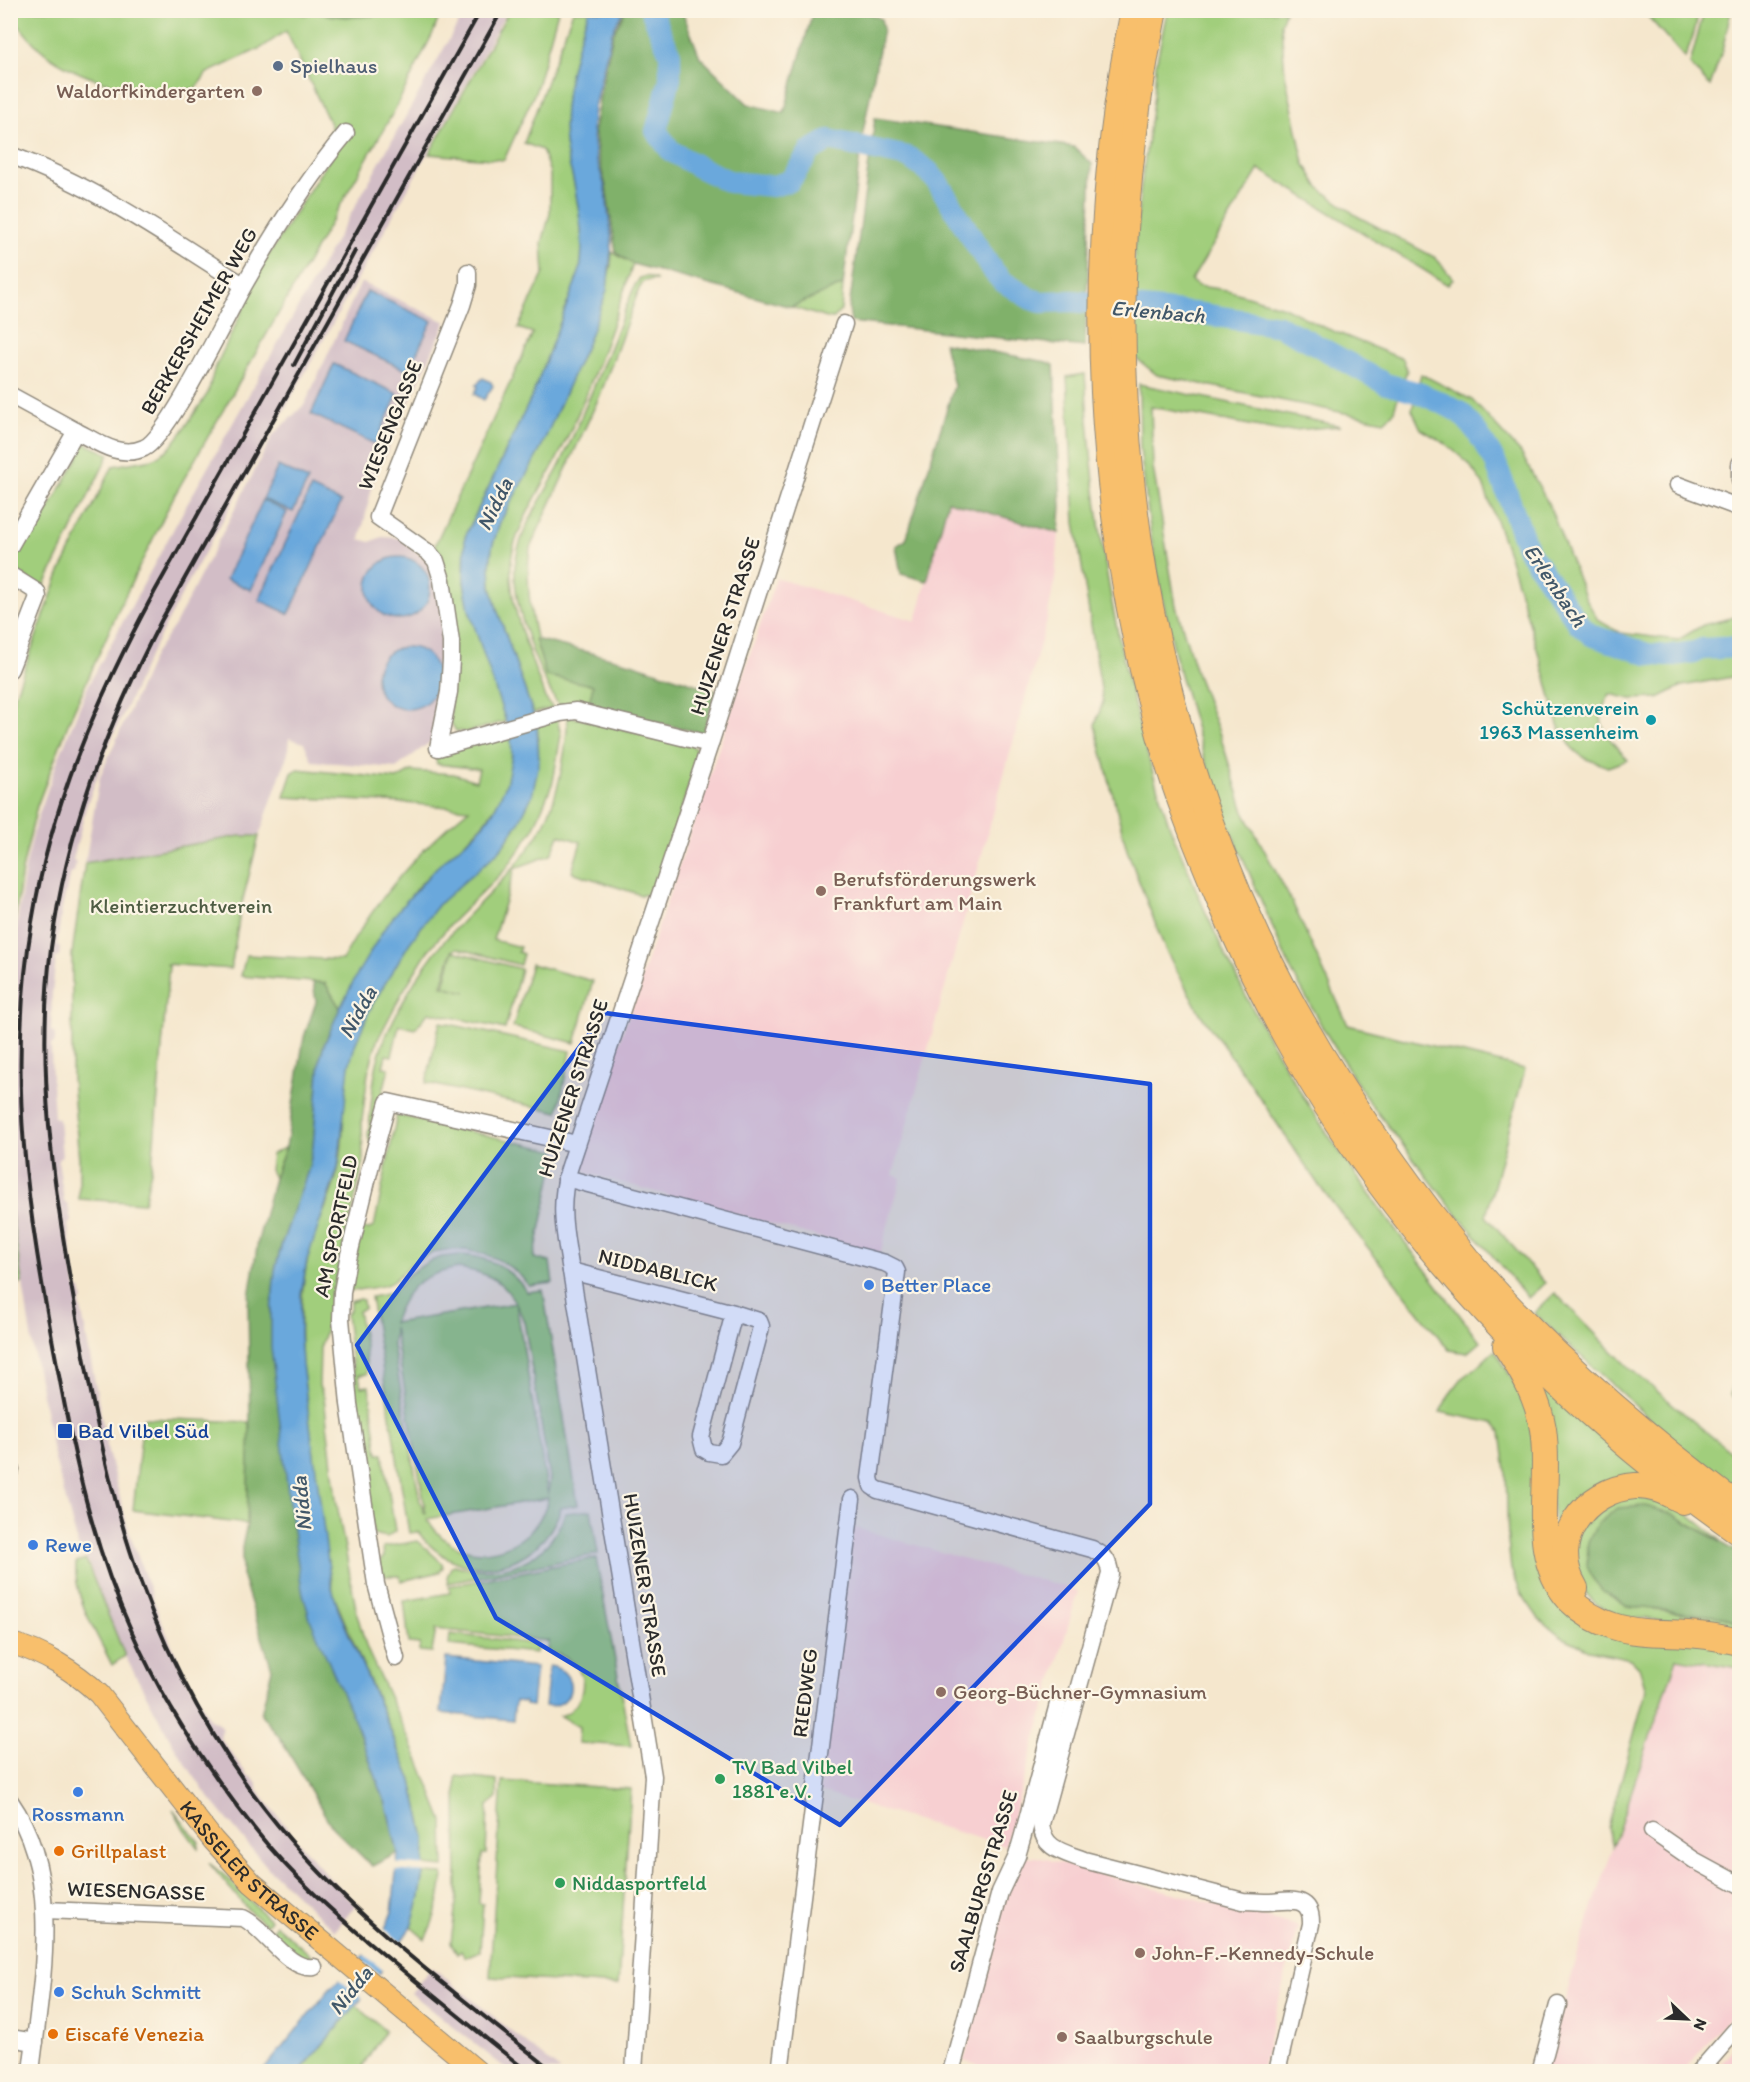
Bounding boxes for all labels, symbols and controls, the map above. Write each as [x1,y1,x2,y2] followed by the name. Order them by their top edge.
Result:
[290,53,377,78] place label: Spielhaus
[271,59,285,73] marker: Spielhaus
[56,78,245,103] place label: Waldorfkindergarten
[250,84,264,98] marker: Waldorfkindergarten
[135,223,262,419] street label: BERKERSHEIMER WEG
[1110,294,1206,329] water label: Erlenbach
[352,356,427,494] street label: WIESENGASSE
[470,472,519,535] water label: Nidda
[684,534,765,718] street label: HUIZENER STRASSE
[1518,539,1593,632] water label: Erlenbach
[1479,695,1639,744] place label: Schützenverein 1963 Massenheim
[1644,713,1658,727] marker: Schützenverein 1963 Massenheim
[833,866,1036,915] place label: Berufsförderungswerk Frankfurt am Main
[814,884,828,898] marker: Berufsförderungswerk Frankfurt am Main
[90,893,272,918] park label: Kleintierzuchtverein
[332,981,383,1043] water label: Nidda
[532,996,613,1180] street label: HUIZENER STRASSE
[308,1153,363,1299] street label: AM SPORTFELD
[596,1243,721,1296] street label: NIDDABLICK
[881,1272,991,1297] place label: Better Place
[862,1278,876,1292] marker: Better Place
[78,1418,209,1443] place label: Bad Vilbel Süd
[56,1422,74,1440] marker: Bad Vilbel Süd
[285,1474,318,1533] water label: Nidda
[619,1491,672,1679] street label: HUIZENER STRASSE
[45,1532,92,1557] place label: Rewe
[26,1538,40,1552] marker: Rewe
[787,1647,822,1739] street label: RIEDWEG
[953,1679,1207,1704] place label: Georg-Büchner-Gymnasium
[934,1685,948,1699] marker: Georg-Büchner-Gymnasium
[732,1754,853,1803] place label: TV Bad Vilbel 1881 e.V.
[713,1772,727,1786] marker: TV Bad Vilbel 1881 e.V.
[71,1785,85,1799] marker: Rossmann
[943,1786,1022,1975] street label: SAALBURGSTRASSE
[175,1795,324,1946] street label: KASSELER STRASSE
[31,1801,125,1826] place label: Rossmann
[71,1838,167,1863] place label: Grillpalast
[52,1844,66,1858] marker: Grillpalast
[572,1870,707,1895] place label: Niddasportfeld
[66,1876,206,1905] street label: WIESENGASSE
[553,1876,567,1890] marker: Niddasportfeld
[1152,1940,1374,1965] place label: John-F.-Kennedy-Schule
[1133,1946,1147,1960] marker: John-F.-Kennedy-Schule
[323,1959,379,2020] water label: Nidda
[71,1979,201,2004] place label: Schuh Schmitt
[52,1985,66,1999] marker: Schuh Schmitt
[1657,1989,1717,2049] north arrow
[1689,2016,1711,2033] text: N
[65,2021,204,2046] place label: Eiscafé Venezia
[1074,2024,1213,2049] place label: Saalburgschule
[46,2027,60,2041] marker: Eiscafé Venezia
[1055,2030,1069,2044] marker: Saalburgschule

